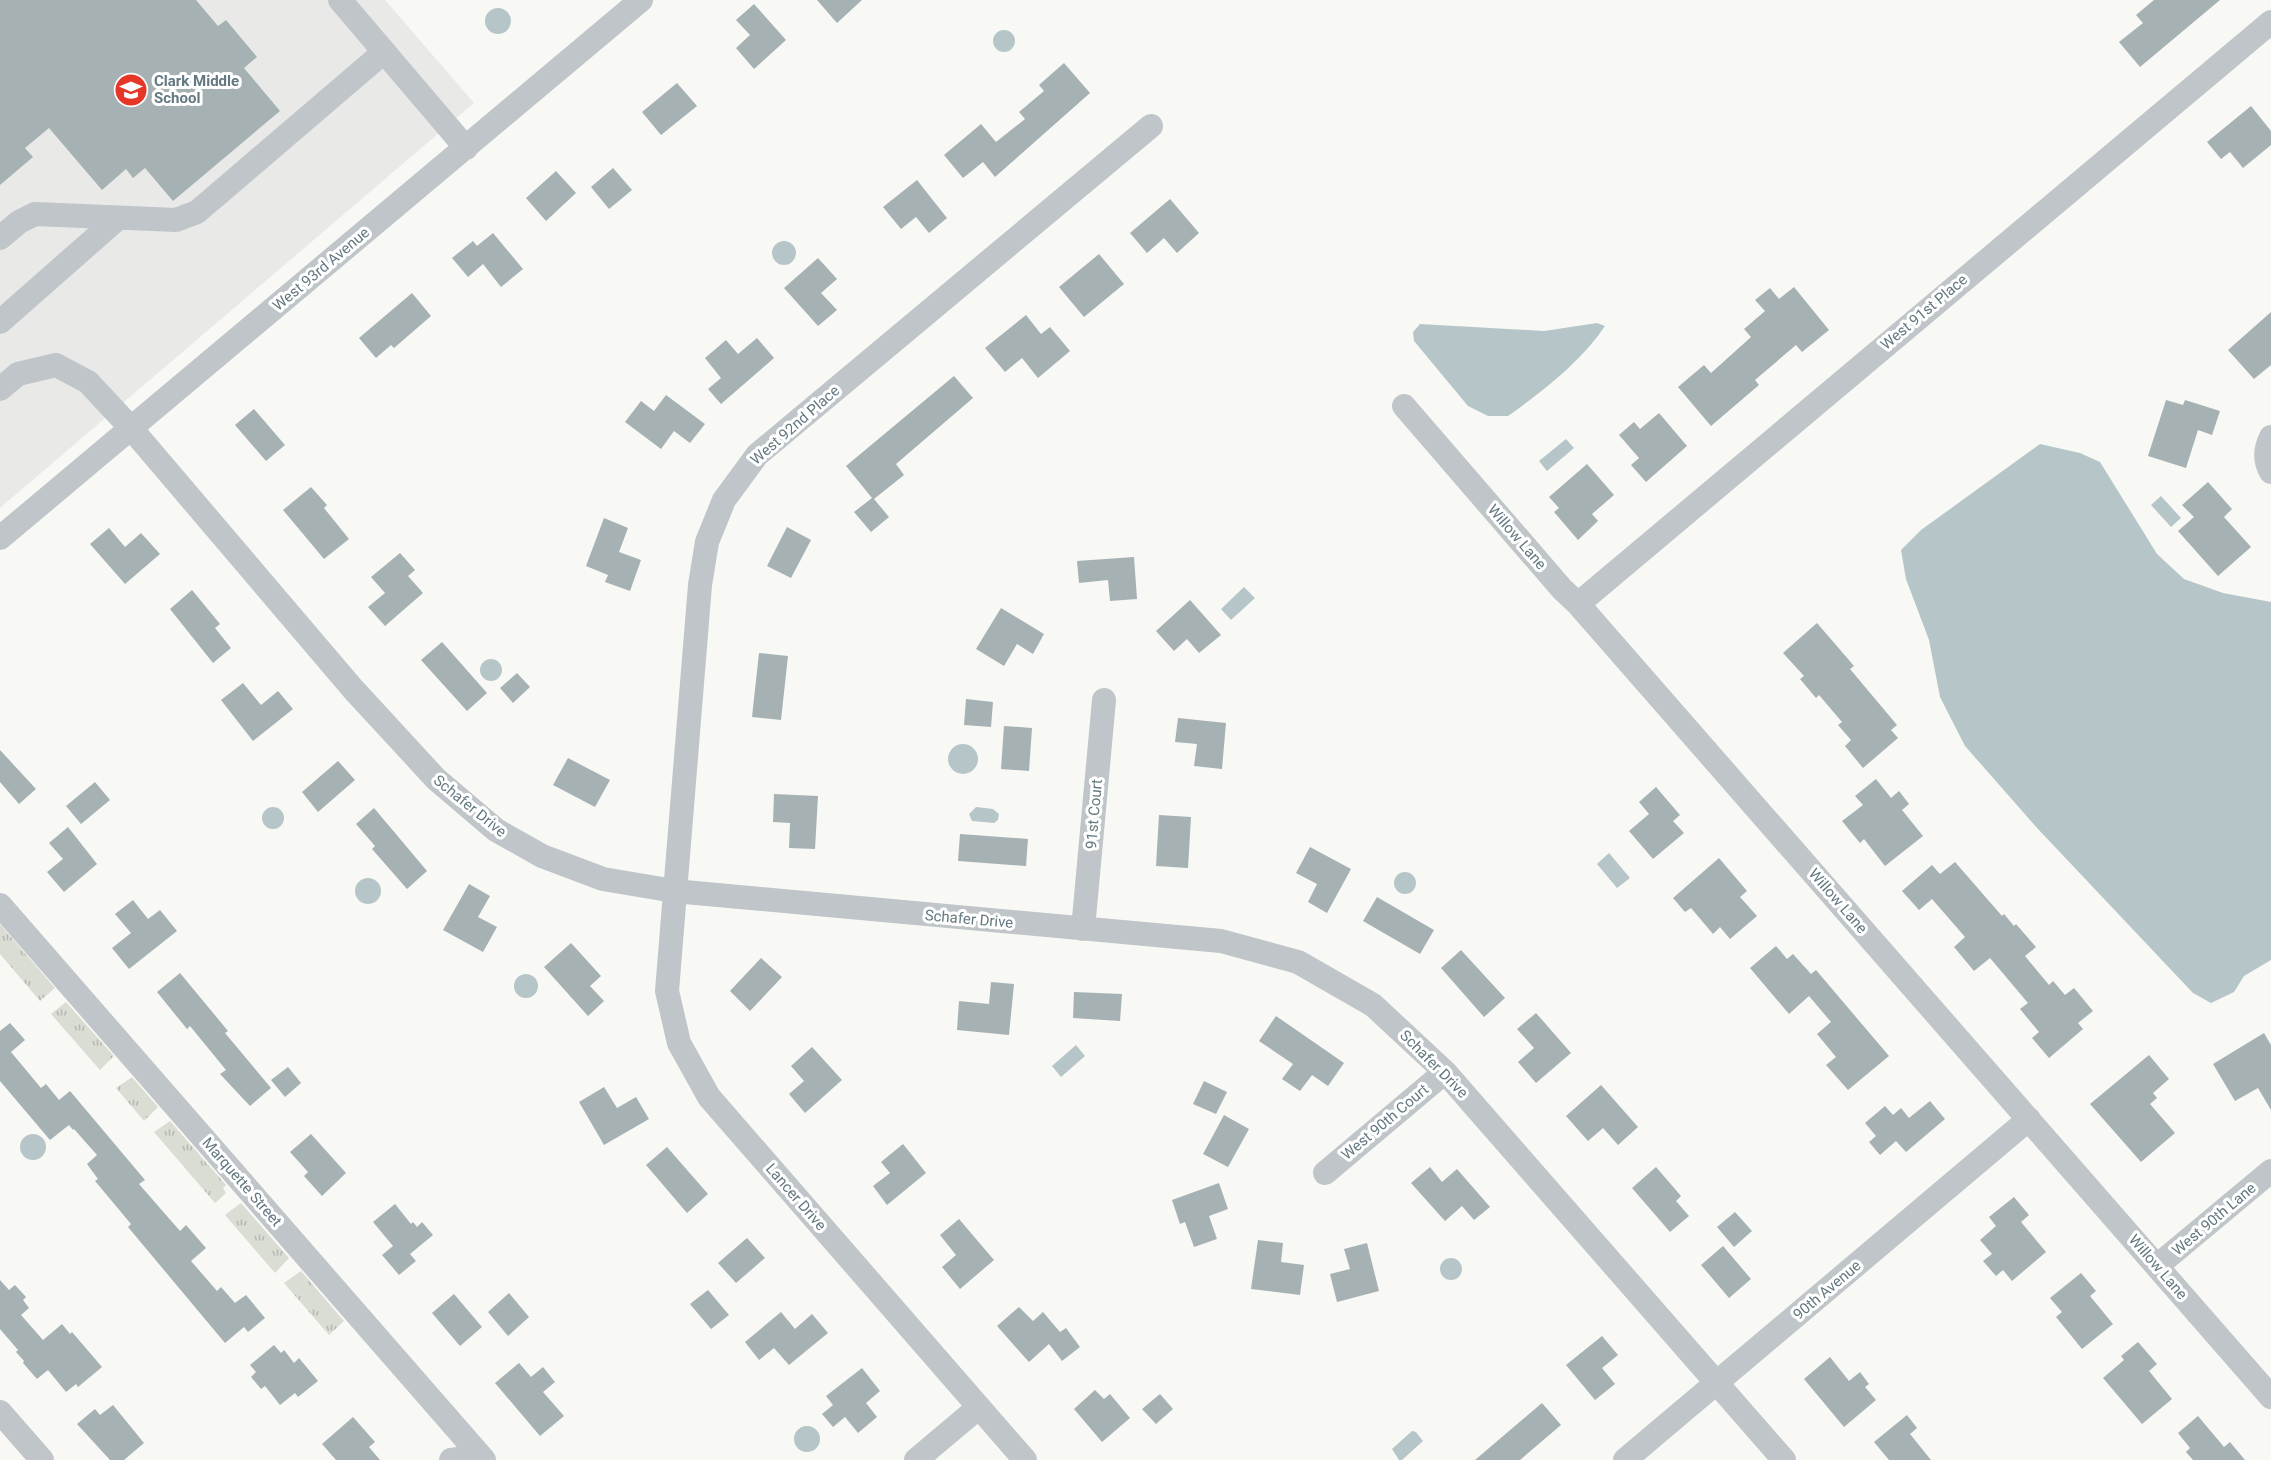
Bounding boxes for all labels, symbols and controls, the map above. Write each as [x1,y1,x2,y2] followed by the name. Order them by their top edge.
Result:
[113,72,149,108] school or university icon: Clark Middle School
[154,72,239,107] place label: Clark Middle School
[269,223,373,315] street label: West 93rd Avenue
[1877,270,1971,354] street label: West 91st Place
[747,382,843,468] street label: West 92nd Place
[1484,501,1550,573] street label: Willow Lane
[430,771,510,841] street label: Schafer Drive
[1082,778,1106,850] street label: 91st Court
[1805,865,1871,937] street label: Willow Lane
[924,906,1014,932] street label: Schafer Drive
[1396,1026,1472,1102] street label: Schafer Drive
[1338,1080,1432,1164] street label: West 90th Court
[198,1134,286,1230] street label: Marquette Street
[762,1160,830,1234] street label: Lancer Drive
[2169,1179,2260,1259] street label: West 90th Lane
[2125,1231,2191,1303] street label: Willow Lane
[1789,1256,1865,1324] street label: 90th Avenue

